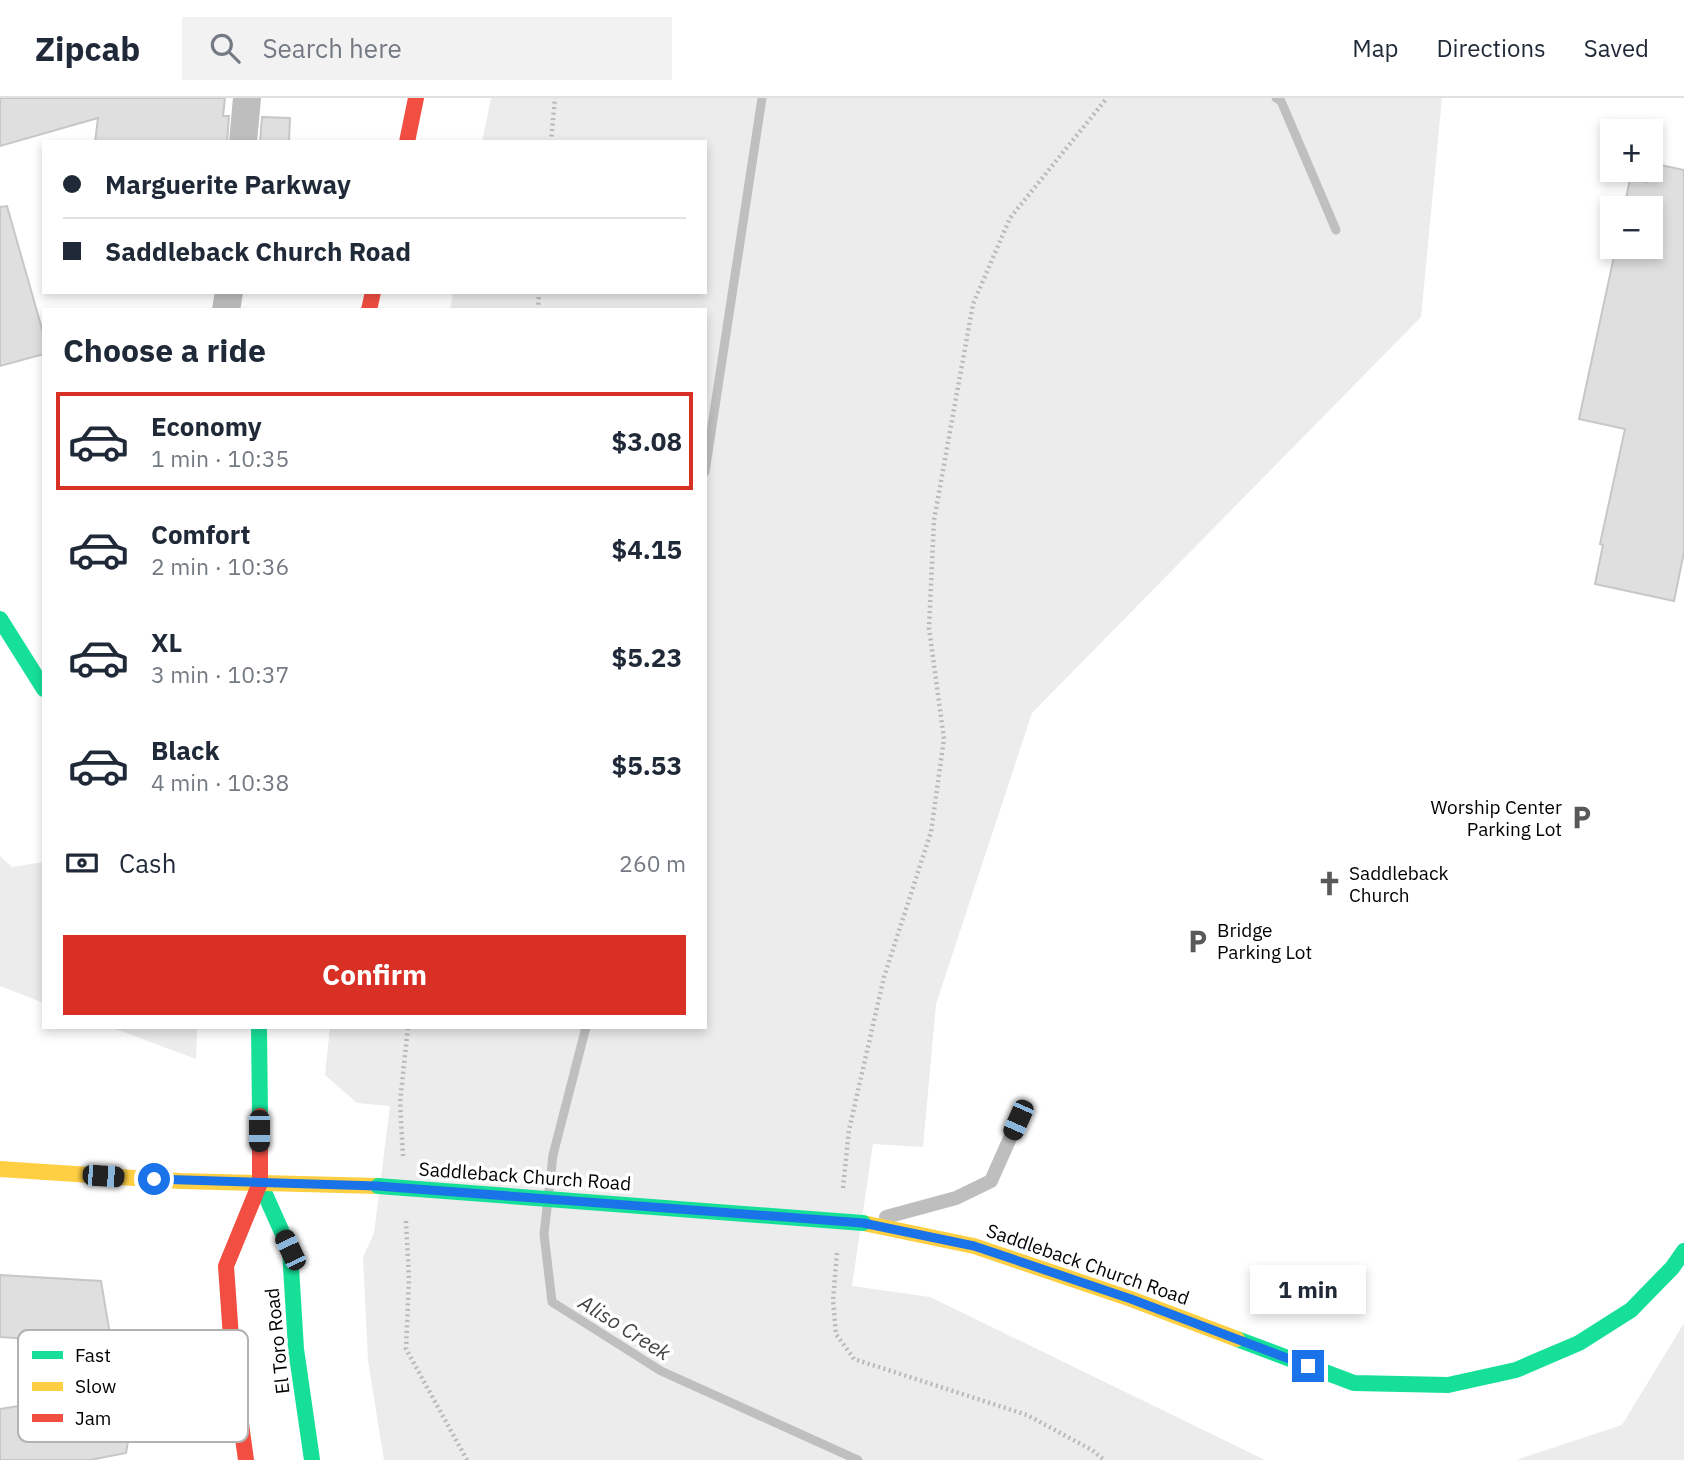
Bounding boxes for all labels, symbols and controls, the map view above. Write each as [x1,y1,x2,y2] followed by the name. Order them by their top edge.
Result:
[182,17,672,80] search box
[35,27,140,70] text: Zipcab
[206,29,244,67] icon: search
[262,31,402,65] text: Search here
[1352,32,1398,64] text: Map
[1436,32,1546,64] text: Directions
[1584,32,1649,64] text: Saved
[1600,119,1663,259] map controls
[1600,119,1663,182] button: +
[105,167,351,201] text: Marguerite Parkway
[1600,196,1663,259] button: −
[105,234,411,268] text: Saddleback Church Road
[63,329,266,371] text: Choose a ride
[151,409,262,443] text: Economy
[67,410,130,473] icon: car
[612,424,682,458] text: $3.08
[151,443,289,473] text: 1 min · 10:35
[151,517,250,551] text: Comfort
[67,518,130,581] icon: car
[612,532,682,566] text: $4.15
[151,551,289,581] text: 2 min · 10:36
[151,625,182,659] text: XL
[67,626,130,689] icon: car
[612,640,682,674] text: $5.23
[151,659,289,689] text: 3 min · 10:37
[151,733,219,767] text: Black
[67,734,130,797] icon: car
[612,748,682,782] text: $5.53
[151,767,289,797] text: 4 min · 10:38
[1430,795,1562,841] place label: Worship Center Parking Lot
[1568,804,1596,832] parking icon: Worship Center Parking Lot
[63,844,101,882] icon: cash
[119,846,176,880] text: Cash
[619,848,686,878] text: 260 m
[1349,861,1449,907] place label: Saddleback Church
[1315,870,1343,898] church icon: Saddleback Church
[1217,918,1312,964] place label: Bridge Parking Lot
[1183,927,1211,955] parking icon: Bridge Parking Lot
[63,935,686,1015] button: Confirm
[1000,1097,1037,1143] car
[249,1110,270,1152] car
[418,1157,632,1195] street label: Saddleback Church Road
[138,1163,170,1195] route start
[82,1164,125,1188] car
[983,1218,1193,1310] street label: Saddleback Church Road
[272,1227,309,1273] car
[1250,1264,1366,1314] callout: 1 min
[1278,1274,1338,1304] text: 1 min
[259,1287,295,1395] street label: El Toro Road
[573,1287,677,1367] water label: Aliso Creek
[18,1330,248,1442] legend
[75,1343,111,1367] text: Fast
[1292,1350,1324,1382] route end
[75,1374,116,1398] text: Slow
[75,1406,111,1430] text: Jam

